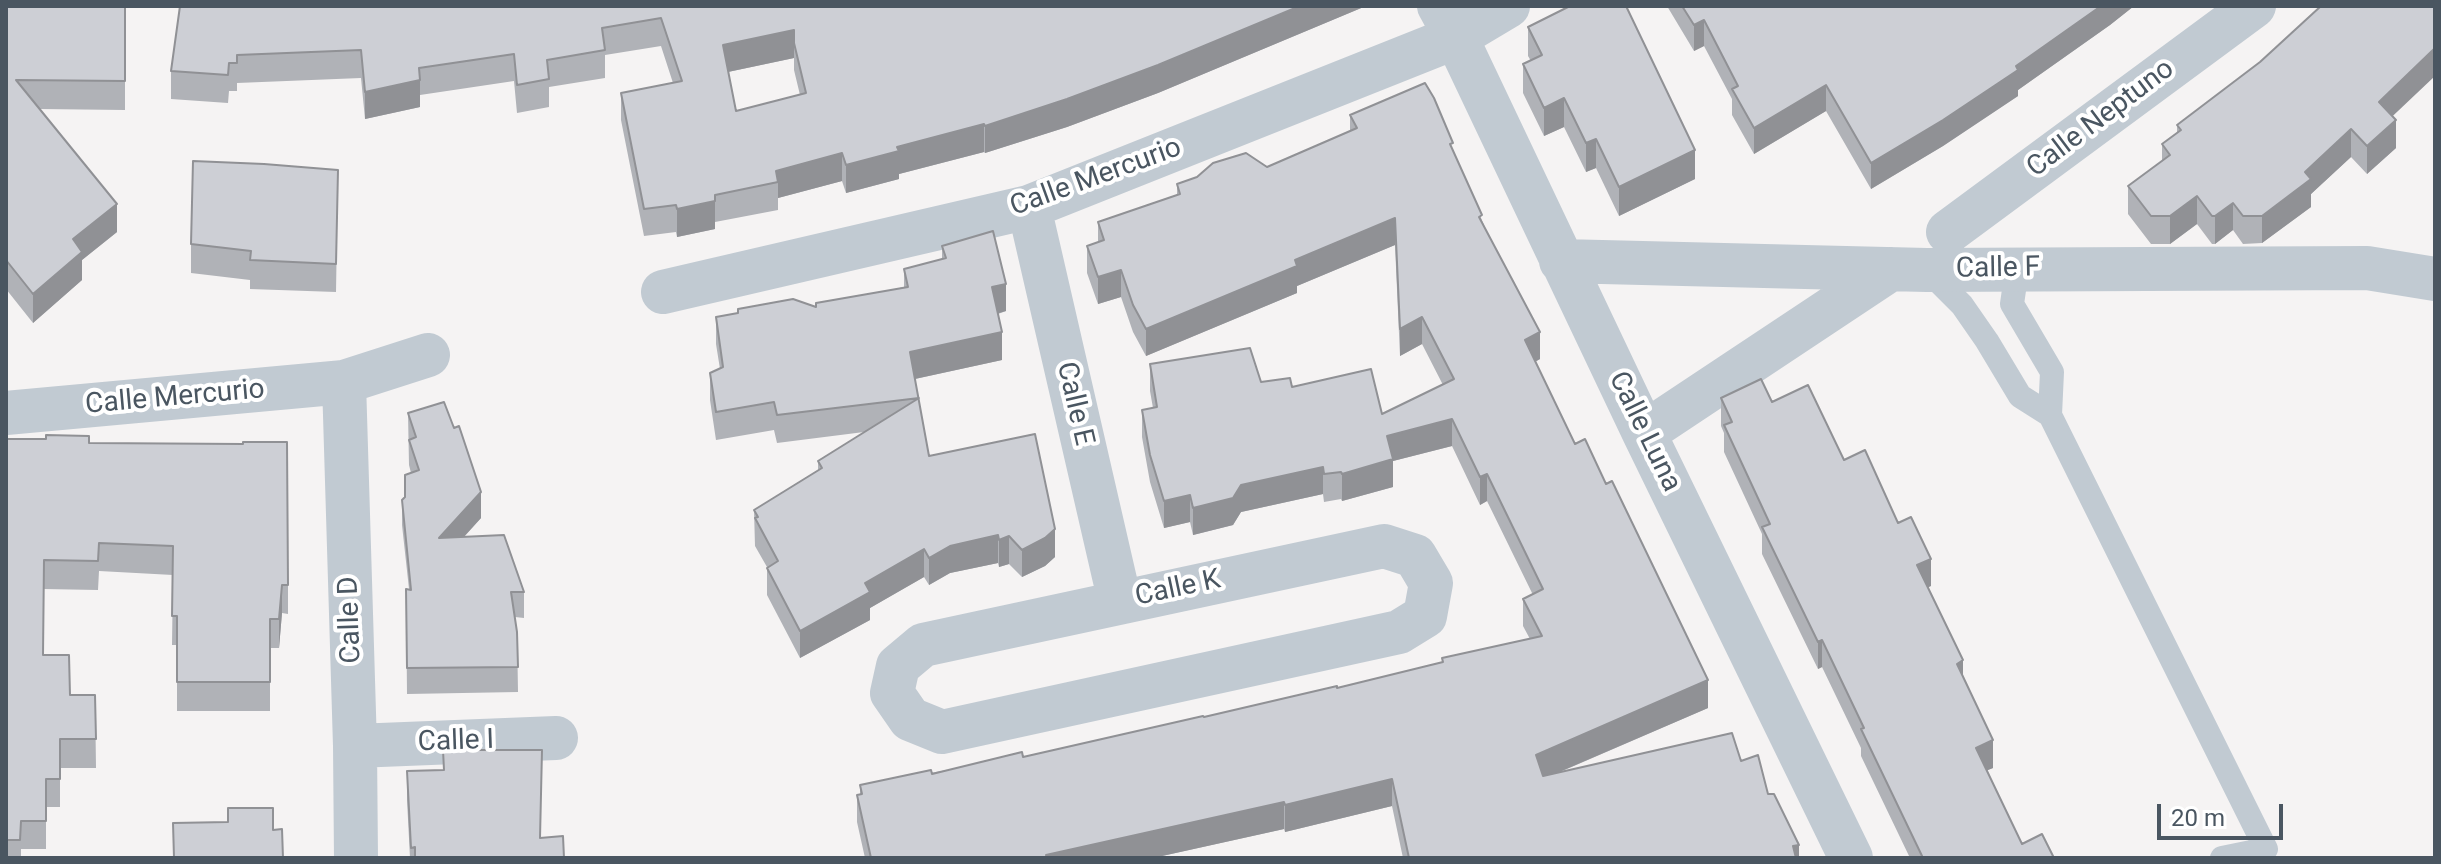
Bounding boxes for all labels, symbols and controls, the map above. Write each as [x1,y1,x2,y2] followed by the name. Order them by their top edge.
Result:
[2021,53,2181,185] street label: Calle Neptuno
[1006,131,1186,225] street label: Calle Mercurio
[1956,251,2040,287] street label: Calle F
[1048,359,1100,449] street label: Calle E
[1601,366,1687,498] street label: Calle Luna
[84,373,266,423] street label: Calle Mercurio
[1132,564,1224,614] street label: Calle K
[333,576,369,664] street label: Calle D
[417,724,495,760] street label: Calle I
[2161,788,2287,838] scale bar
[2171,804,2225,832] text: 20 m

